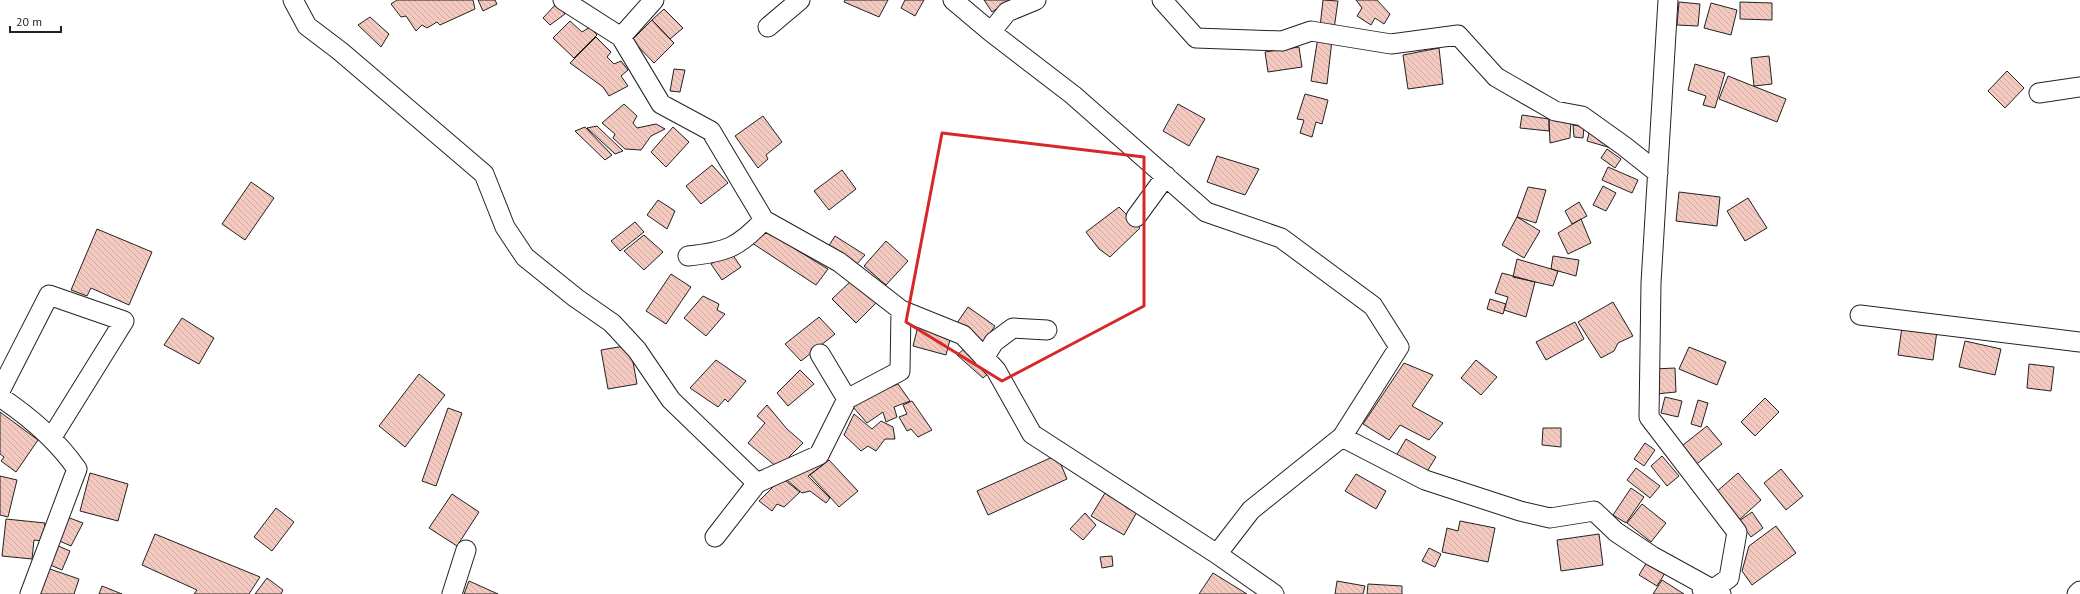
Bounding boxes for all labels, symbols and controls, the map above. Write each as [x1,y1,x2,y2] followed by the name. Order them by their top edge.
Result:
[10,8,61,34] scale bar
[16,14,42,29] text: 20 m

